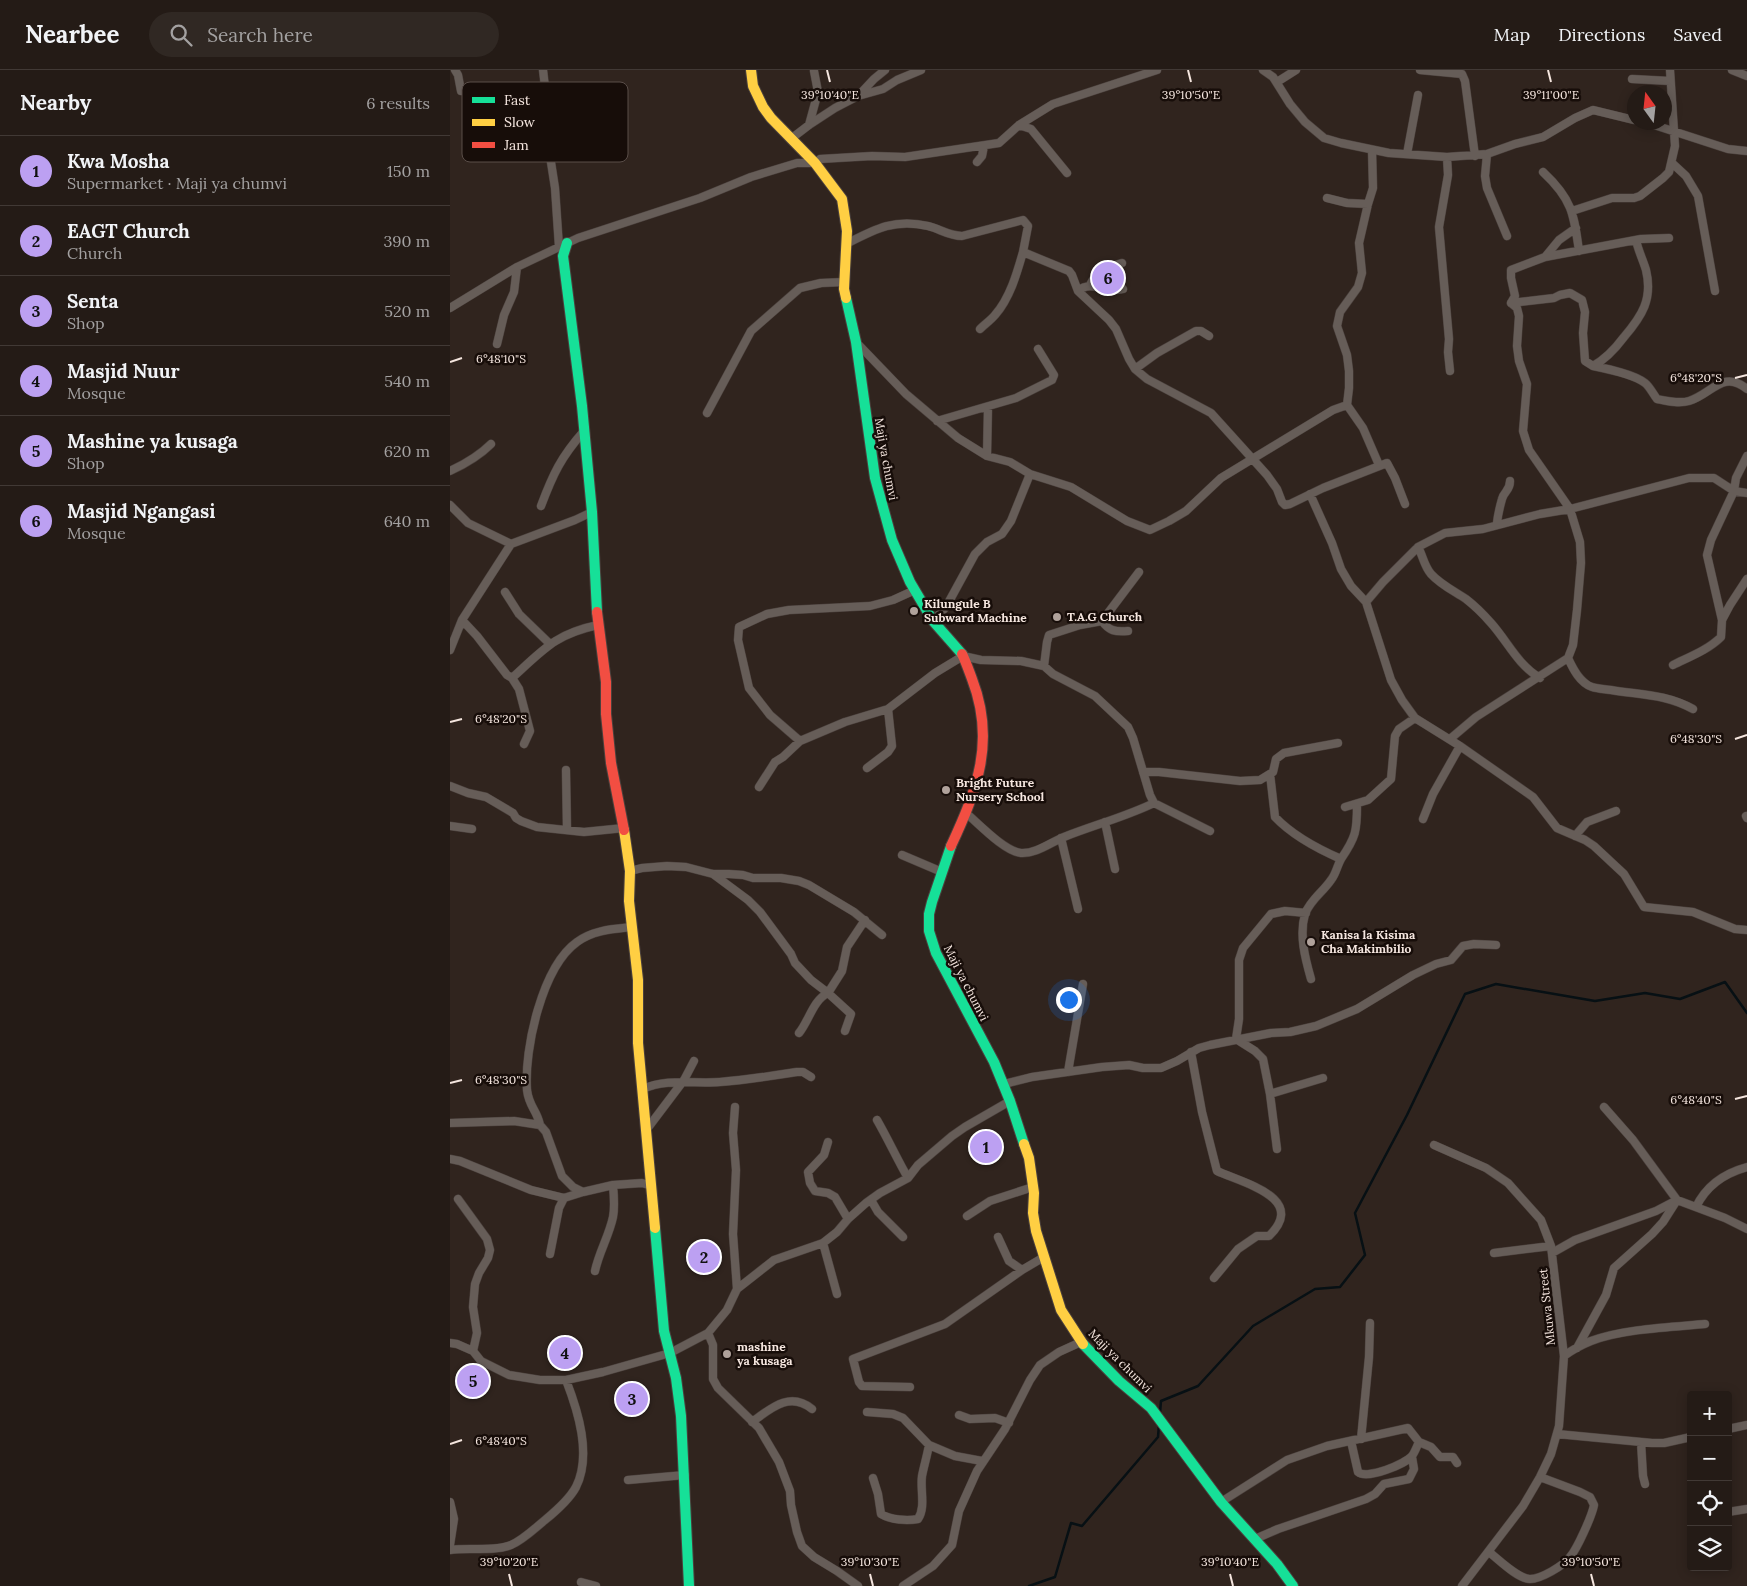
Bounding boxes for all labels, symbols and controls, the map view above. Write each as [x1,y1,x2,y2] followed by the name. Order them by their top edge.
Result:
[149,12,499,57] search box
[25,19,119,50] text: Nearbee
[167,21,195,49] icon: search
[207,23,313,47] text: Search here
[1494,23,1530,46] text: Map
[1558,23,1645,46] text: Directions
[1673,23,1722,46] text: Saved
[462,82,628,162] legend
[1627,85,1672,130] north arrow
[801,87,859,102] text: 39°10'40"E
[1162,87,1220,102] text: 39°10'50"E
[1523,87,1579,102] text: 39°11'00"E
[20,89,91,116] text: Nearby
[504,91,531,109] text: Fast
[366,93,430,113] text: 6 results
[504,113,536,131] text: Slow
[503,136,529,154] text: Jam
[67,149,169,173] text: Kwa Mosha
[33,161,39,181] text: 1
[387,161,430,181] text: 150 m
[67,173,287,193] text: Supermarket · Maji ya chumvi
[67,219,190,243] text: EAGT Church
[32,231,40,251] text: 2
[383,231,430,251] text: 390 m
[67,243,122,263] text: Church
[1092,259,1124,297] pin: 6
[67,289,118,313] text: Senta
[32,301,40,321] text: 3
[384,301,430,321] text: 520 m
[67,313,105,333] text: Shop
[476,351,526,366] text: 6°48'10"S
[67,359,180,383] text: Masjid Nuur
[1670,370,1722,385] text: 6°48'20"S
[32,371,40,391] text: 4
[384,371,430,391] text: 540 m
[67,383,126,403] text: Mosque
[872,417,901,501] street label: Maji ya chumvi
[67,429,238,453] text: Mashine ya kusaga
[32,441,40,461] text: 5
[384,441,430,461] text: 620 m
[67,453,105,473] text: Shop
[67,499,215,523] text: Masjid Ngangasi
[31,511,41,531] text: 6
[384,511,430,531] text: 640 m
[67,523,126,543] text: Mosque
[924,596,1027,625] place label: Kilungule B Subward Machine
[908,605,920,617] marker: Kilungule B Subward Machine
[1067,609,1143,624] place label: T.A.G Church
[1051,611,1063,623] marker: T.A.G Church
[475,711,527,726] text: 6°48'20"S
[1670,731,1722,746] text: 6°48'30"S
[956,775,1044,804] place label: Bright Future Nursery School
[940,784,952,796] marker: Bright Future Nursery School
[1321,927,1416,956] place label: Kanisa la Kisima Cha Makimbilio
[1305,936,1317,948] marker: Kanisa la Kisima Cha Makimbilio
[941,942,992,1023] street label: Maji ya chumvi
[1056,987,1082,1013] your location
[475,1072,527,1087] text: 6°48'30"S
[1670,1092,1722,1107] text: 6°48'40"S
[970,1128,1002,1166] pin: 1
[688,1238,720,1276] pin: 2
[1535,1267,1558,1346] street label: Mkuwa Street
[1086,1326,1155,1395] street label: Maji ya chumvi
[549,1334,581,1372] pin: 4
[737,1339,793,1368] place label: mashine ya kusaga
[721,1348,733,1360] marker: mashine ya kusaga
[457,1362,489,1400] pin: 5
[616,1380,648,1418] pin: 3
[1687,1391,1732,1571] map controls
[1687,1391,1732,1436] button: +
[475,1433,527,1448] text: 6°48'40"S
[1687,1436,1732,1481] button: −
[1687,1481,1732,1526] button: locate
[1687,1526,1732,1571] button: layers
[480,1554,538,1569] text: 39°10'20"E
[841,1554,899,1569] text: 39°10'30"E
[1201,1554,1259,1569] text: 39°10'40"E
[1562,1554,1620,1569] text: 39°10'50"E

